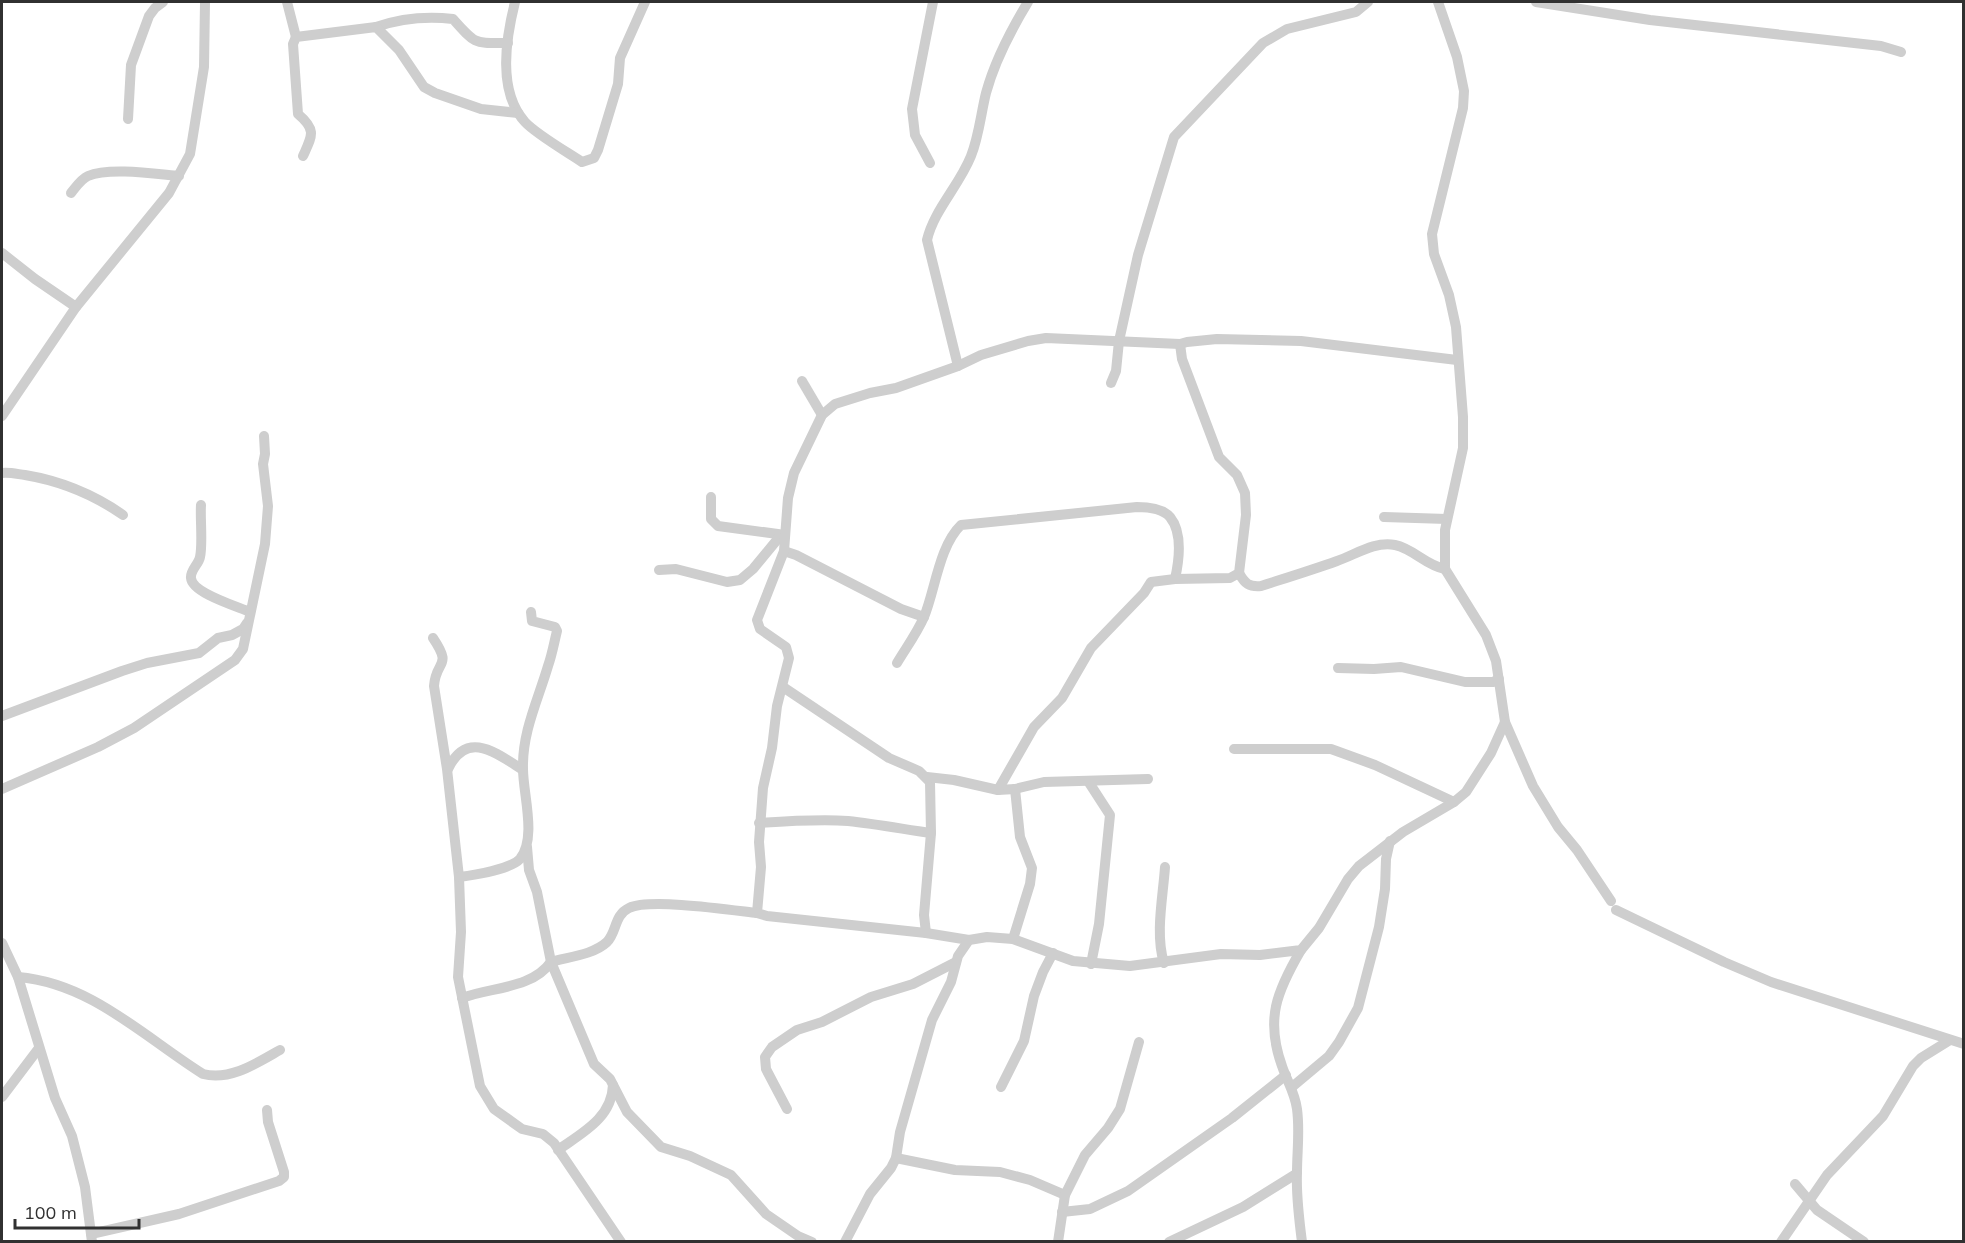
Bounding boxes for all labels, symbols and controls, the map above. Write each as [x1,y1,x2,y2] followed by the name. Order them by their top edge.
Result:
[15,1192,140,1230] scale bar
[24,1201,77,1224] text: 100 m

